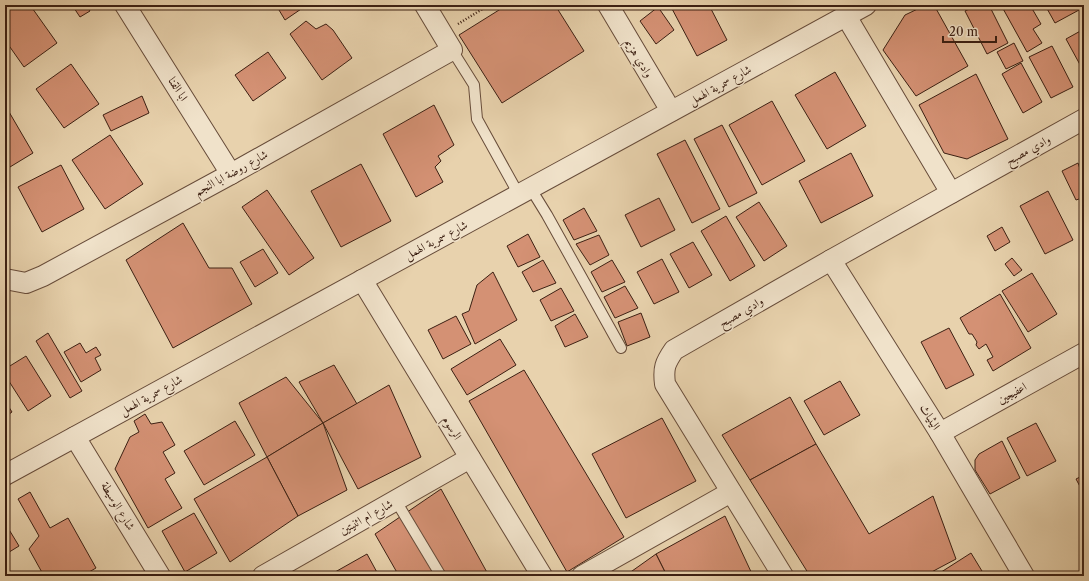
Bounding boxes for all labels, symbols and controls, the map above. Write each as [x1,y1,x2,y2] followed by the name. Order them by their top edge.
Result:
[943,18,996,44] scale bar
[949,24,978,39] text: 20 m
[619,36,657,82] street label: وادي هزيم
[686,61,756,111] street label: شارع سمرية الهمل
[165,74,192,104] street label: ابا القنا
[1003,131,1055,172] street label: وادي مصبح
[191,146,272,202] street label: شارع روضة ابا النجم
[402,217,472,266] street label: شارع سمرية الهمل
[716,293,768,334] street label: وادي مصبح
[117,371,187,421] street label: شارع سمرية الهمل
[994,378,1029,407] street label: اعفيجين
[917,401,944,433] street label: اليثياث
[436,413,466,445] street label: الرسوم
[95,479,139,535] street label: شارع الوسيطة
[336,496,397,541] street label: شارع ام اثنيتين

